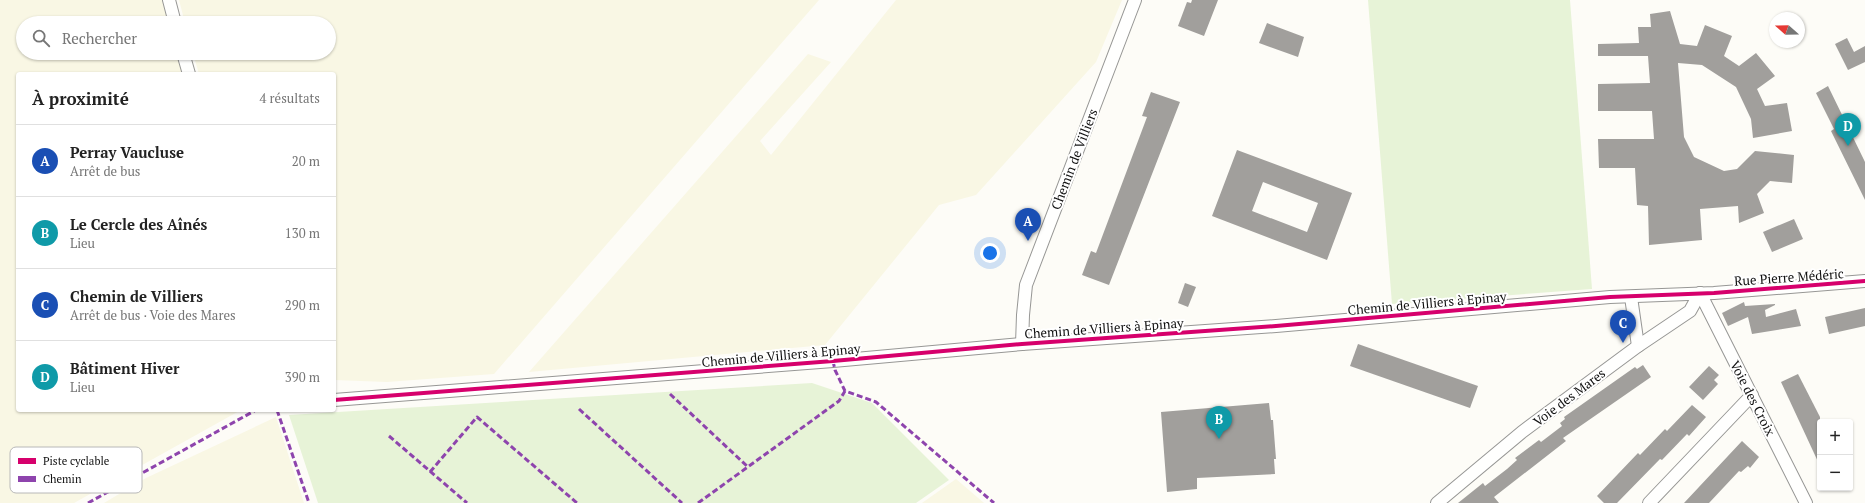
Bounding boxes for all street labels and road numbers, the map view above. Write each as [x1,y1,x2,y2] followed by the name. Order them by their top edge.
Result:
[1046,106,1102,212] street label: Chemin de Villiers
[1734,264,1844,290] street label: Rue Pierre Médéric
[1347,287,1508,319] street label: Chemin de Villiers à Epinay
[1024,313,1185,343] street label: Chemin de Villiers à Epinay
[701,339,862,371] street label: Chemin de Villiers à Epinay
[1726,357,1780,439] street label: Voie des Croix
[1529,364,1609,430] street label: Voie des Mares

